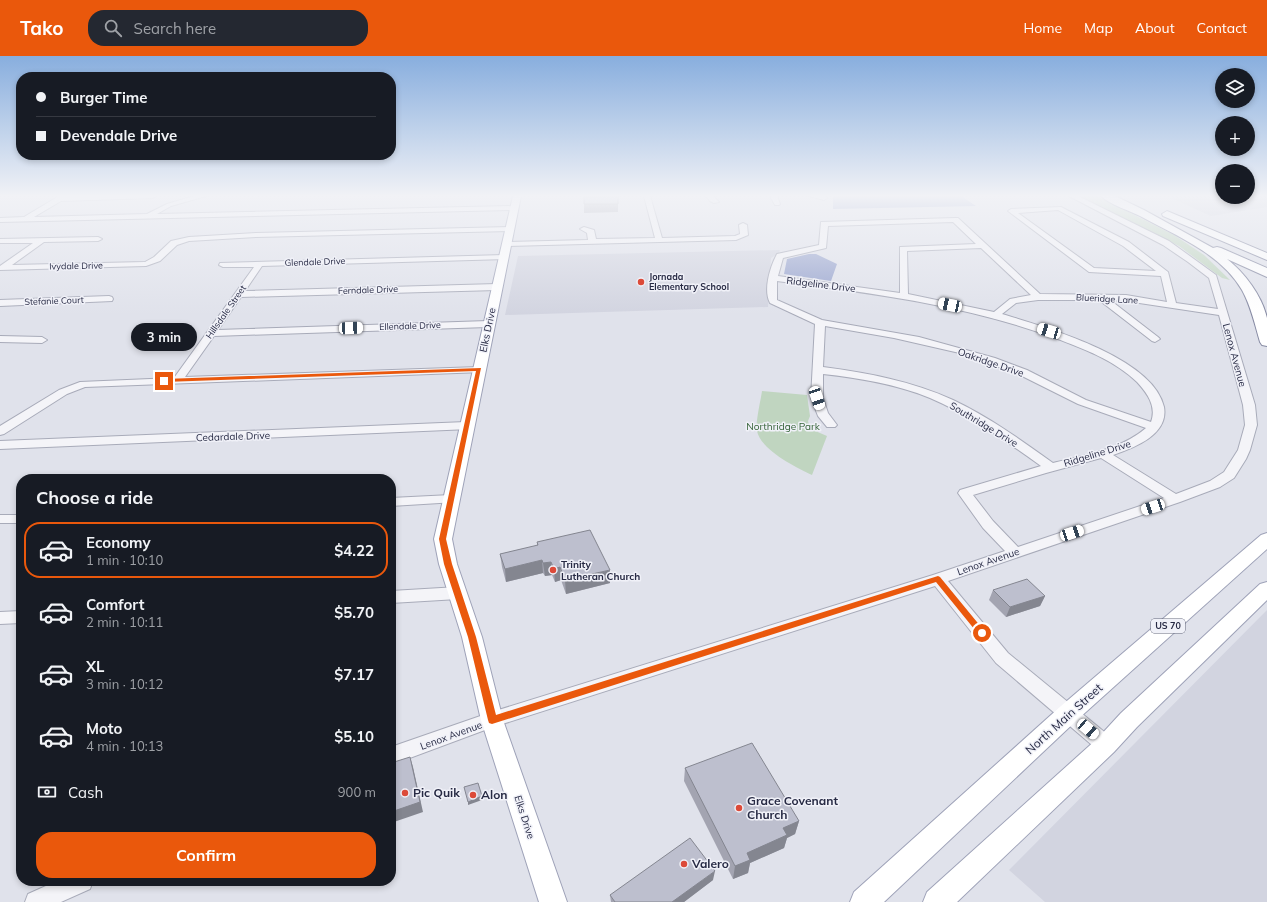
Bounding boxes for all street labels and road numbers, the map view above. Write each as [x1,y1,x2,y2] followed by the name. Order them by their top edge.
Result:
[284,255,346,268] street label: Glendale Drive
[49,260,103,272] street label: Ivydale Drive
[786,274,856,295] street label: Ridgeline Drive
[203,283,248,341] street label: Hillsdale Street
[338,283,398,296] street label: Ferndale Drive
[1076,291,1139,306] street label: Blueridge Lane
[24,294,84,307] street label: Stefanie Court
[476,307,499,353] street label: Elks Drive
[379,319,441,332] street label: Ellendale Drive
[1220,322,1249,388] street label: Lenox Avenue
[956,345,1026,380] street label: Oakridge Drive
[947,399,1020,450] street label: Southridge Drive
[196,429,270,444] street label: Cedardale Drive
[1062,437,1132,470] street label: Ridgeline Drive
[955,545,1021,578] street label: Lenox Avenue
[1151,619,1185,633] road number: US 70
[1022,680,1105,757] street label: North Main Street
[418,718,484,753] street label: Lenox Avenue
[511,794,538,841] street label: Elks Drive

